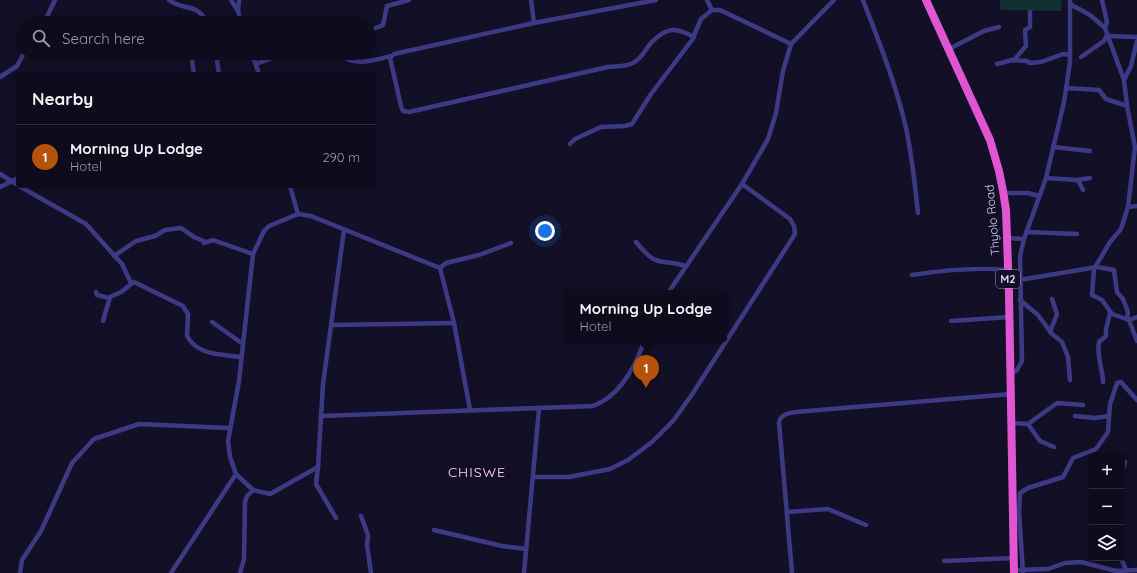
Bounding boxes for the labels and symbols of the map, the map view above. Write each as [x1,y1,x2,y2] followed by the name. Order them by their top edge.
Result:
[981,184,1003,256] street label: Thyolo Road
[535,221,555,241] your location
[996,270,1020,288] road number: M2
[633,355,659,388] pin: 1
[448,463,506,481] district label: CHISWE

